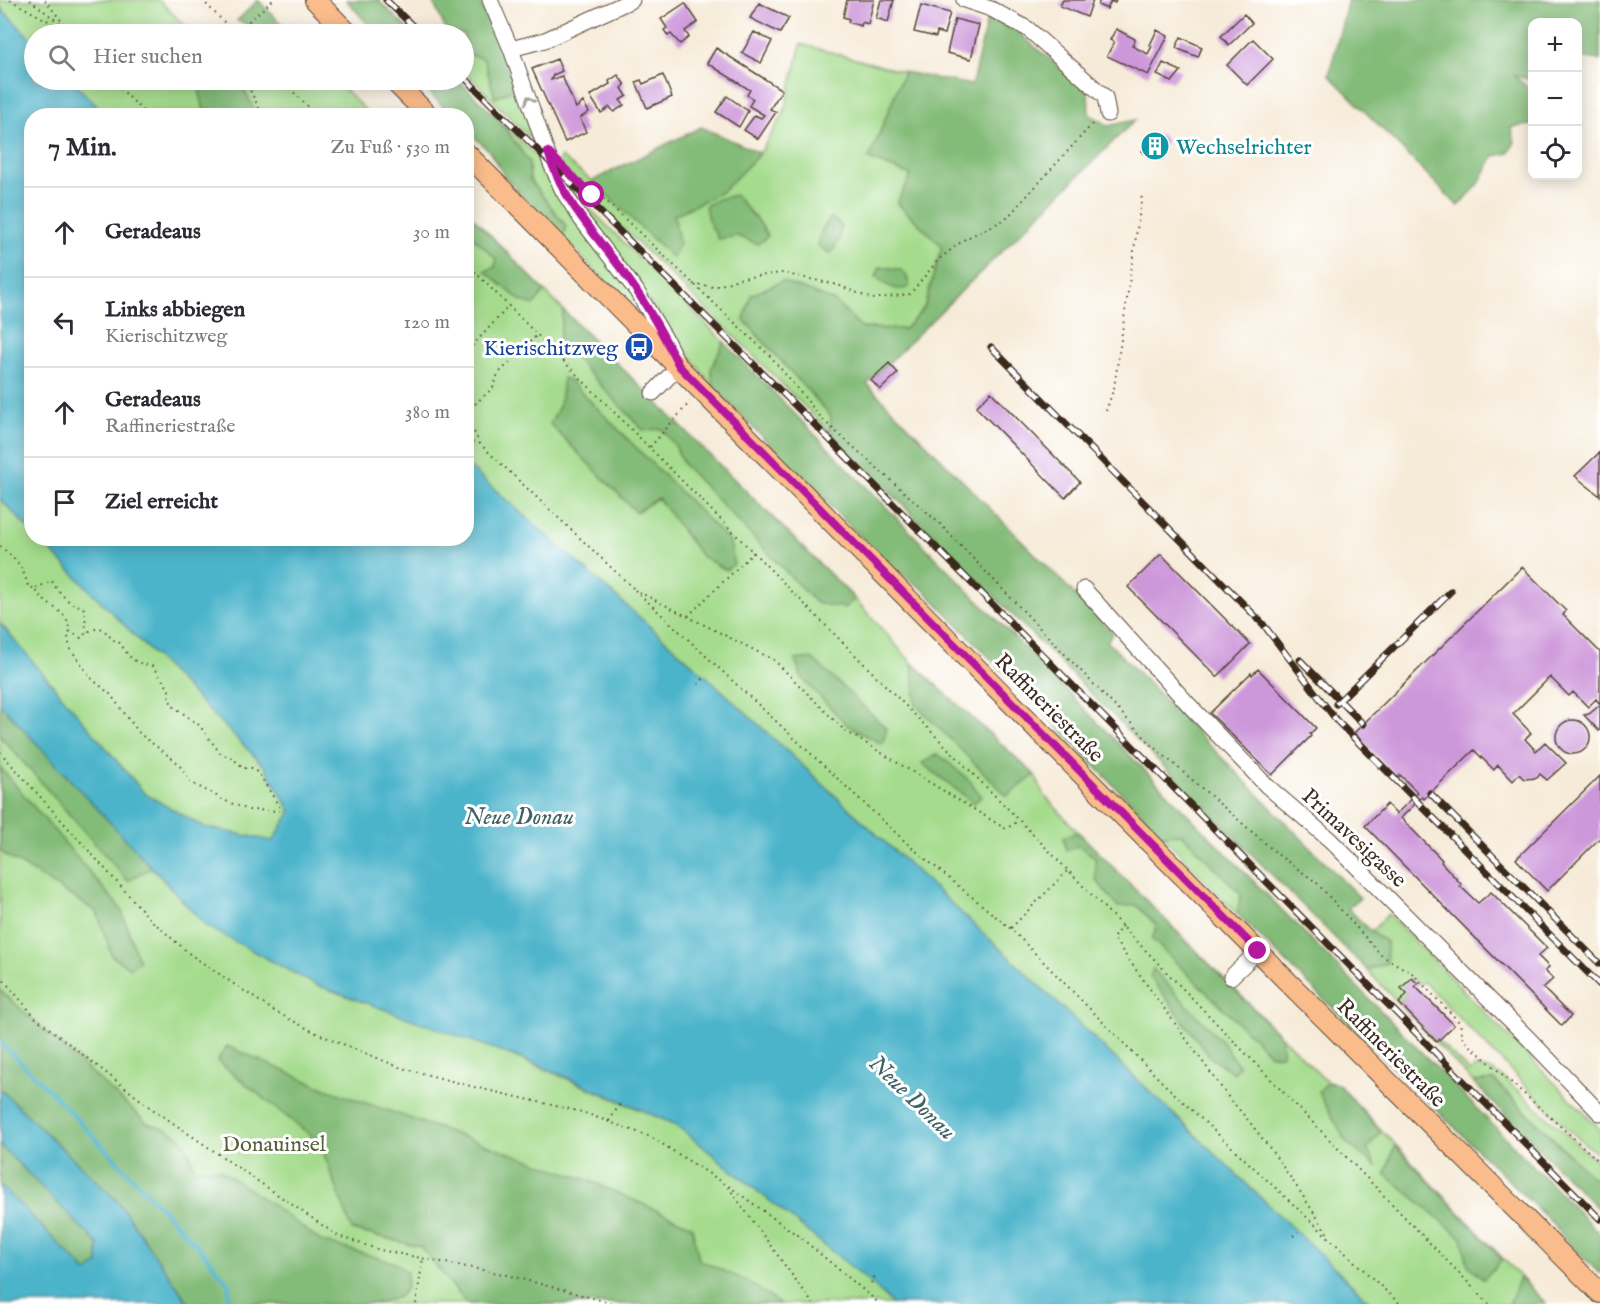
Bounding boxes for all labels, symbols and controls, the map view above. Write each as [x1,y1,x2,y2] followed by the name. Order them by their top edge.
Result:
[1528,18,1582,180] map controls
[1528,18,1582,72] button: +
[24,24,474,90] search box
[45,41,78,74] icon: search
[93,43,203,71] text: Hier suchen
[1528,72,1582,126] button: −
[524,95,537,106] one-way arrow
[1528,126,1582,180] button: locate
[1139,130,1171,162] building icon: Wechselrichter
[48,131,117,164] text: 7 Min.
[1176,134,1312,162] place label: Wechselrichter
[330,135,450,160] text: Zu Fuß · 530 m
[578,181,604,207] route start
[48,216,81,249] icon: ahead
[105,218,201,246] text: Geradeaus
[413,220,450,245] text: 30 m
[105,296,245,324] text: Links abbiegen
[48,306,81,339] icon: left
[404,310,450,335] text: 120 m
[105,324,227,349] text: Kierischitzweg
[623,331,655,363] bus stop icon: Kierischitzweg
[483,335,619,363] place label: Kierischitzweg
[105,386,201,414] text: Geradeaus
[48,396,81,429] icon: ahead
[405,400,450,425] text: 380 m
[105,414,235,439] text: Raffineriestraße
[48,486,81,519] icon: arrive
[105,488,218,516] text: Ziel erreicht
[988,648,1109,769] street label: Raffineriestraße
[1295,783,1412,894] street label: Primavesigasse
[464,802,574,833] water label: Neue Donau
[1244,937,1270,963] route end
[1330,993,1451,1114] street label: Raffineriestraße
[862,1049,962,1147] water label: Neue Donau
[222,1131,326,1159] park label: Donauinsel

